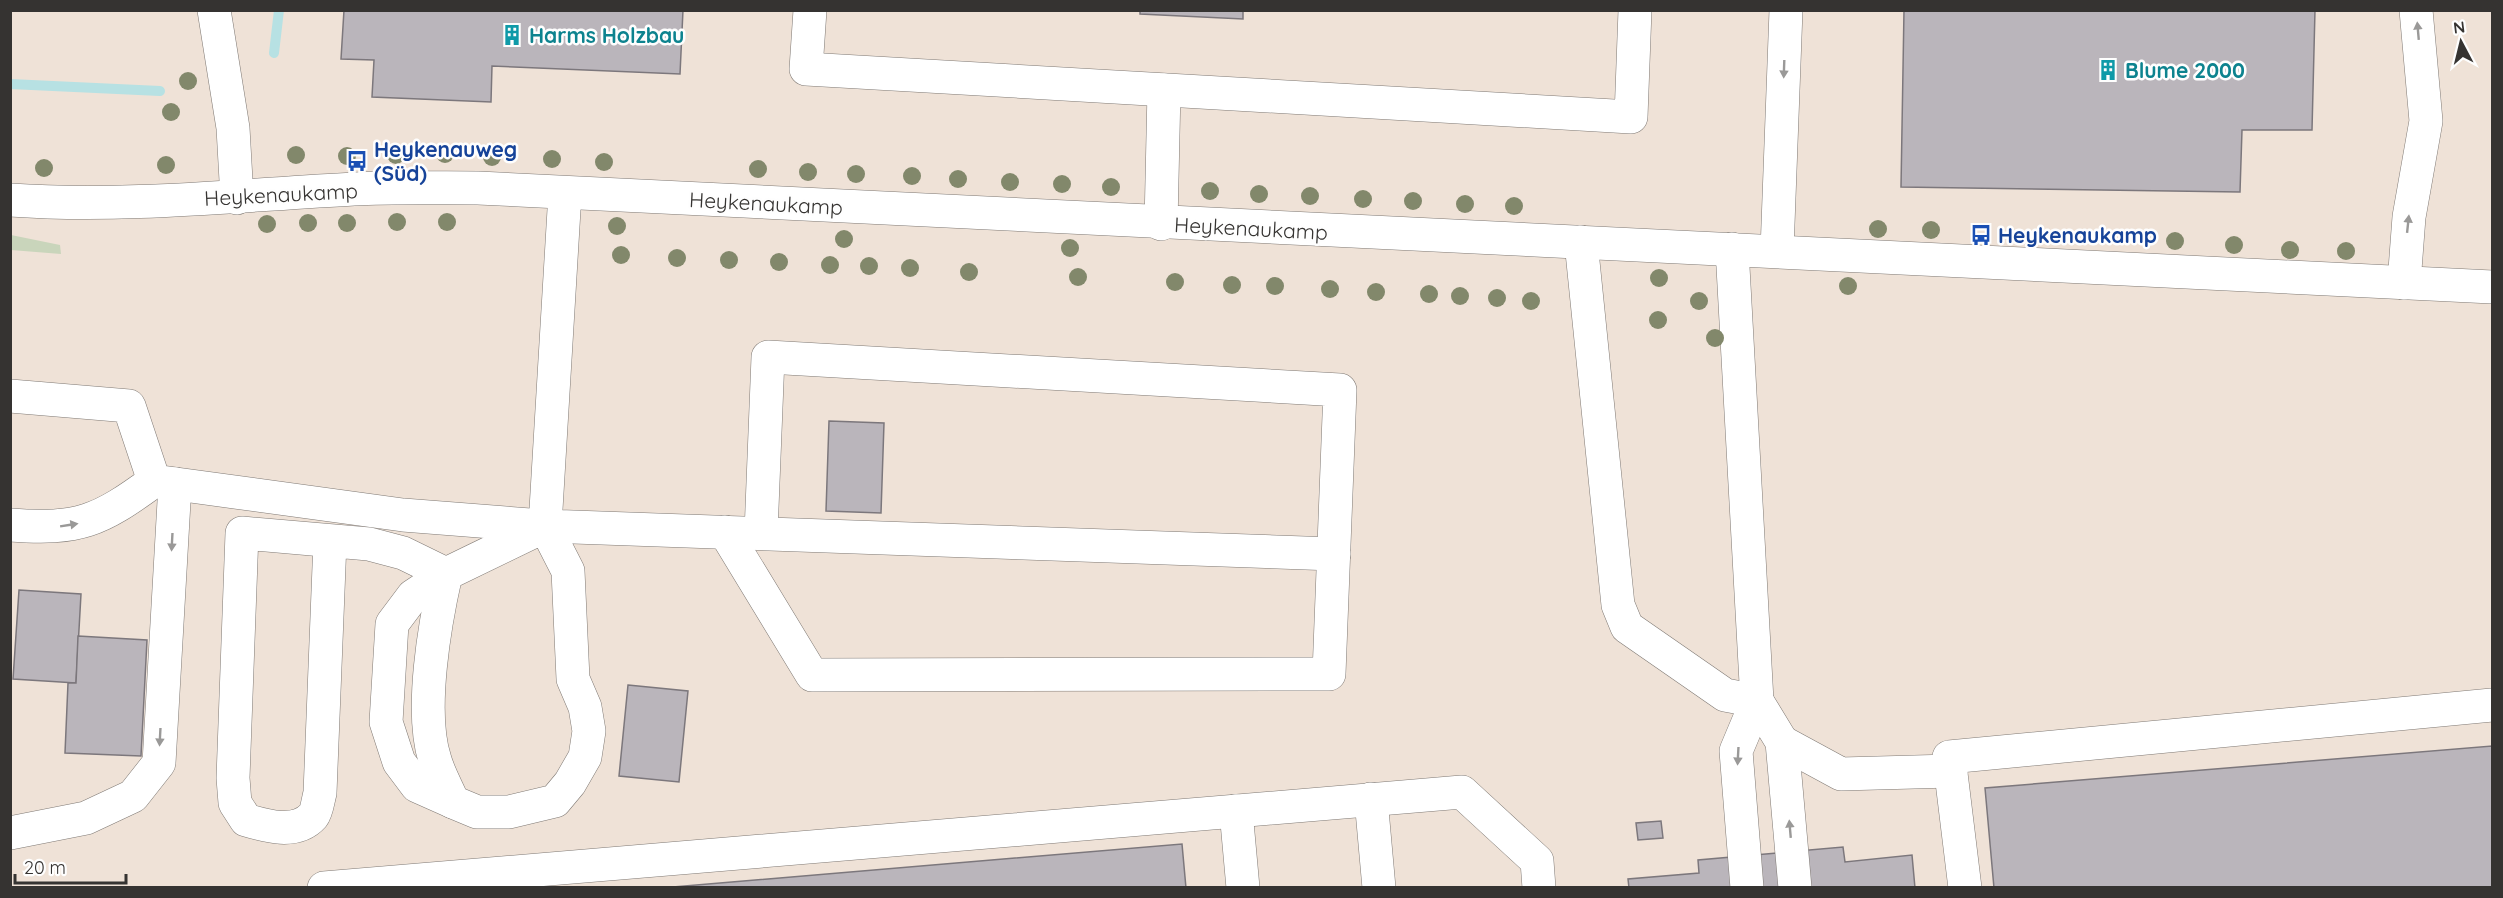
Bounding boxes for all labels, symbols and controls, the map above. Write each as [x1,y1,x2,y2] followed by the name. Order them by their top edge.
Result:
[2431,12,2491,72] north arrow
[2452,16,2466,38] text: N
[529,22,684,48] place label: Harms Holzbau
[2413,22,2423,41] one-way arrow
[500,23,524,47] building icon: Harms Holzbau
[2125,57,2245,83] place label: Blume 2000
[2096,58,2120,82] building icon: Blume 2000
[1779,59,1788,78] one-way arrow
[374,136,517,186] place label: Heykenauweg (Süd)
[345,149,369,173] bus stop icon: Heykenauweg (Süd)
[204,177,358,211] street label: Heykenaukamp
[689,186,843,220] street label: Heykenaukamp
[1174,211,1328,245] street label: Heykenaukamp
[2403,215,2413,234] one-way arrow
[1998,222,2157,248] place label: Heykenaukamp
[1969,223,1993,247] bus stop icon: Heykenaukamp
[59,520,78,529] one-way arrow
[167,532,176,551] one-way arrow
[156,727,165,746] one-way arrow
[1734,747,1743,766] one-way arrow
[1785,820,1795,839] one-way arrow
[15,847,126,885] scale bar
[24,856,66,879] text: 20 m

